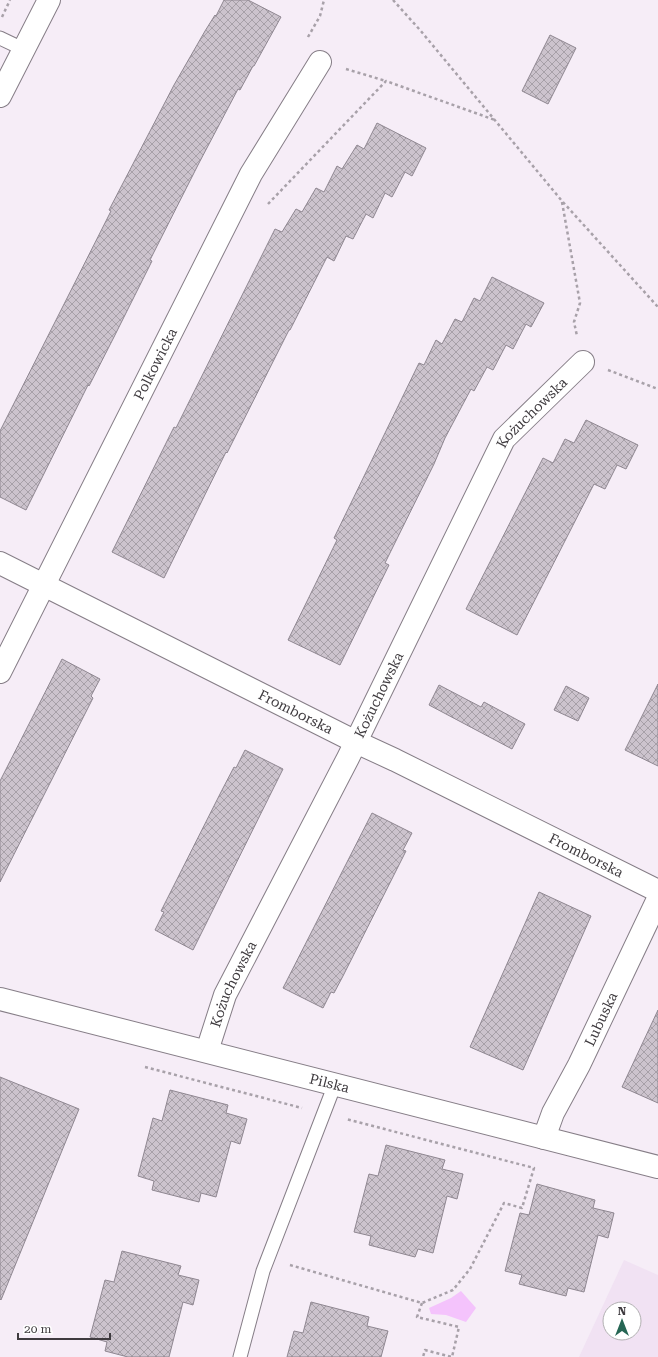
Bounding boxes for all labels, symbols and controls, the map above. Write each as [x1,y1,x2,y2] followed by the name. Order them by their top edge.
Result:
[131,325,180,402] street label: Polkowicka
[493,374,571,450] street label: Kożuchowska
[351,649,407,740] street label: Kożuchowska
[256,686,336,737] street label: Fromborska
[546,830,626,881] street label: Fromborska
[207,938,260,1029] street label: Kożuchowska
[581,989,621,1049] street label: Lubuska
[308,1070,351,1096] street label: Pilska
[602,1301,642,1341] north arrow
[618,1305,627,1318] text: N
[18,1315,110,1341] scale bar
[24,1322,51,1336] text: 20 m

